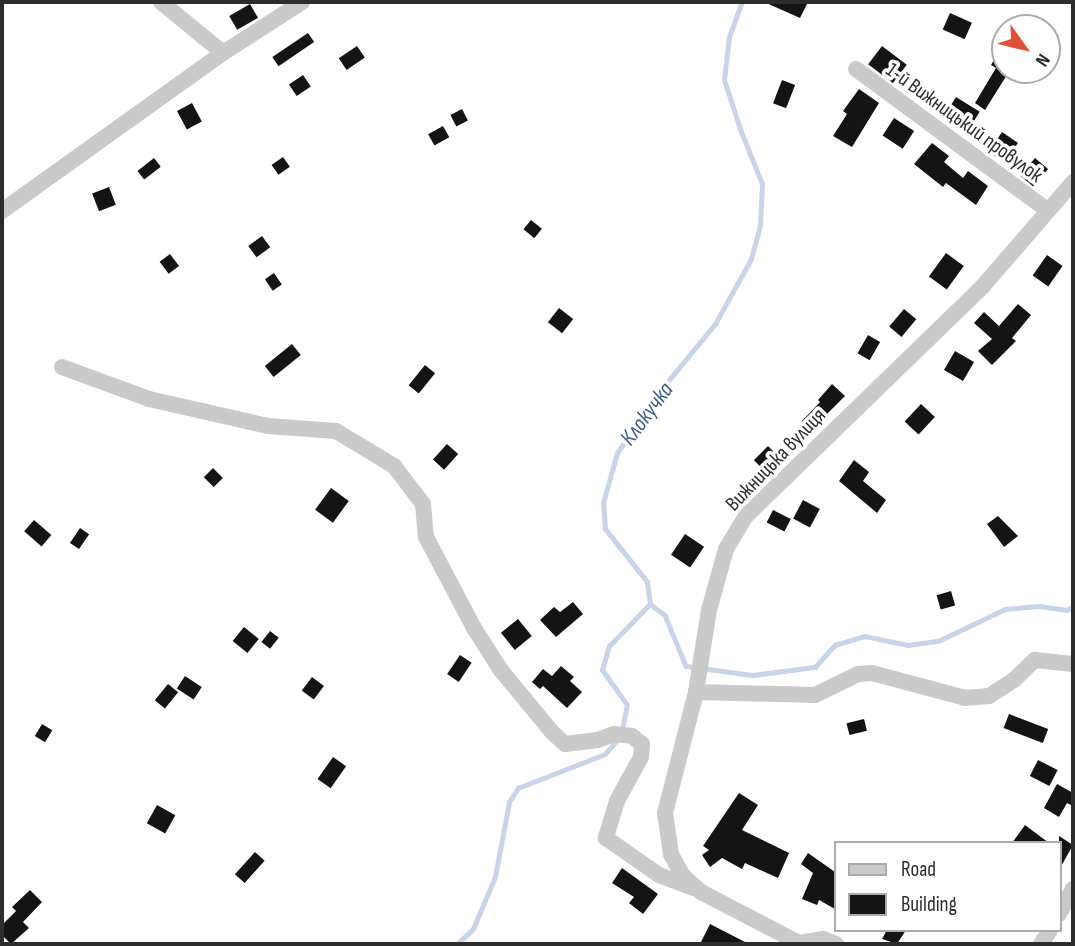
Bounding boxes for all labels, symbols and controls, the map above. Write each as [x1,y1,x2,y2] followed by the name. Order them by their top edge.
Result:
[991,14,1061,84] north arrow
[1030,49,1055,71] text: N
[881,58,1047,188] street label: 1-й Вижницький провулок
[614,377,680,451] water label: Клокучка
[721,403,831,517] street label: Вижницька вулиця
[834,841,1061,932] legend
[901,857,936,882] text: Road
[901,892,957,917] text: Building

